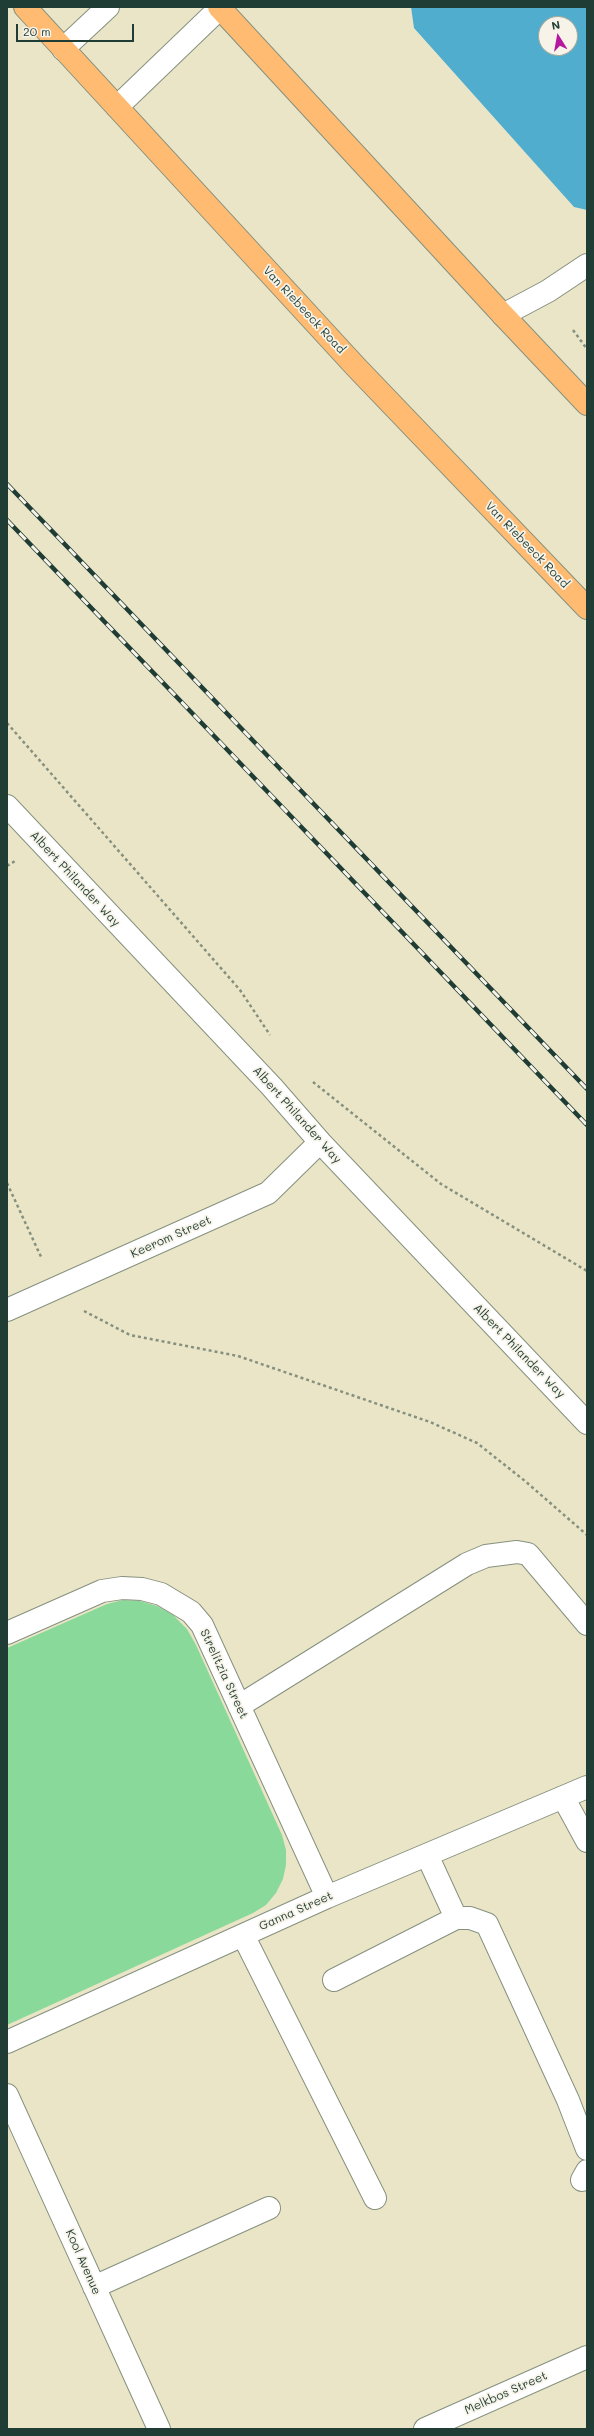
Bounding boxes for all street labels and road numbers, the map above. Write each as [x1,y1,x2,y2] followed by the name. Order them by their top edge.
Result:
[260,263,348,357] street label: Van Riebeeck Road
[482,499,572,591] street label: Van Riebeeck Road
[27,828,123,930] street label: Albert Philander Way
[250,1064,344,1166] street label: Albert Philander Way
[128,1213,214,1261] street label: Keerom Street
[470,1301,568,1401] street label: Albert Philander Way
[197,1627,251,1721] street label: Strelitzia Street
[257,1888,335,1934] street label: Ganna Street
[62,2227,104,2297] street label: Kool Avenue
[462,2368,550,2418] street label: Melkbos Street

